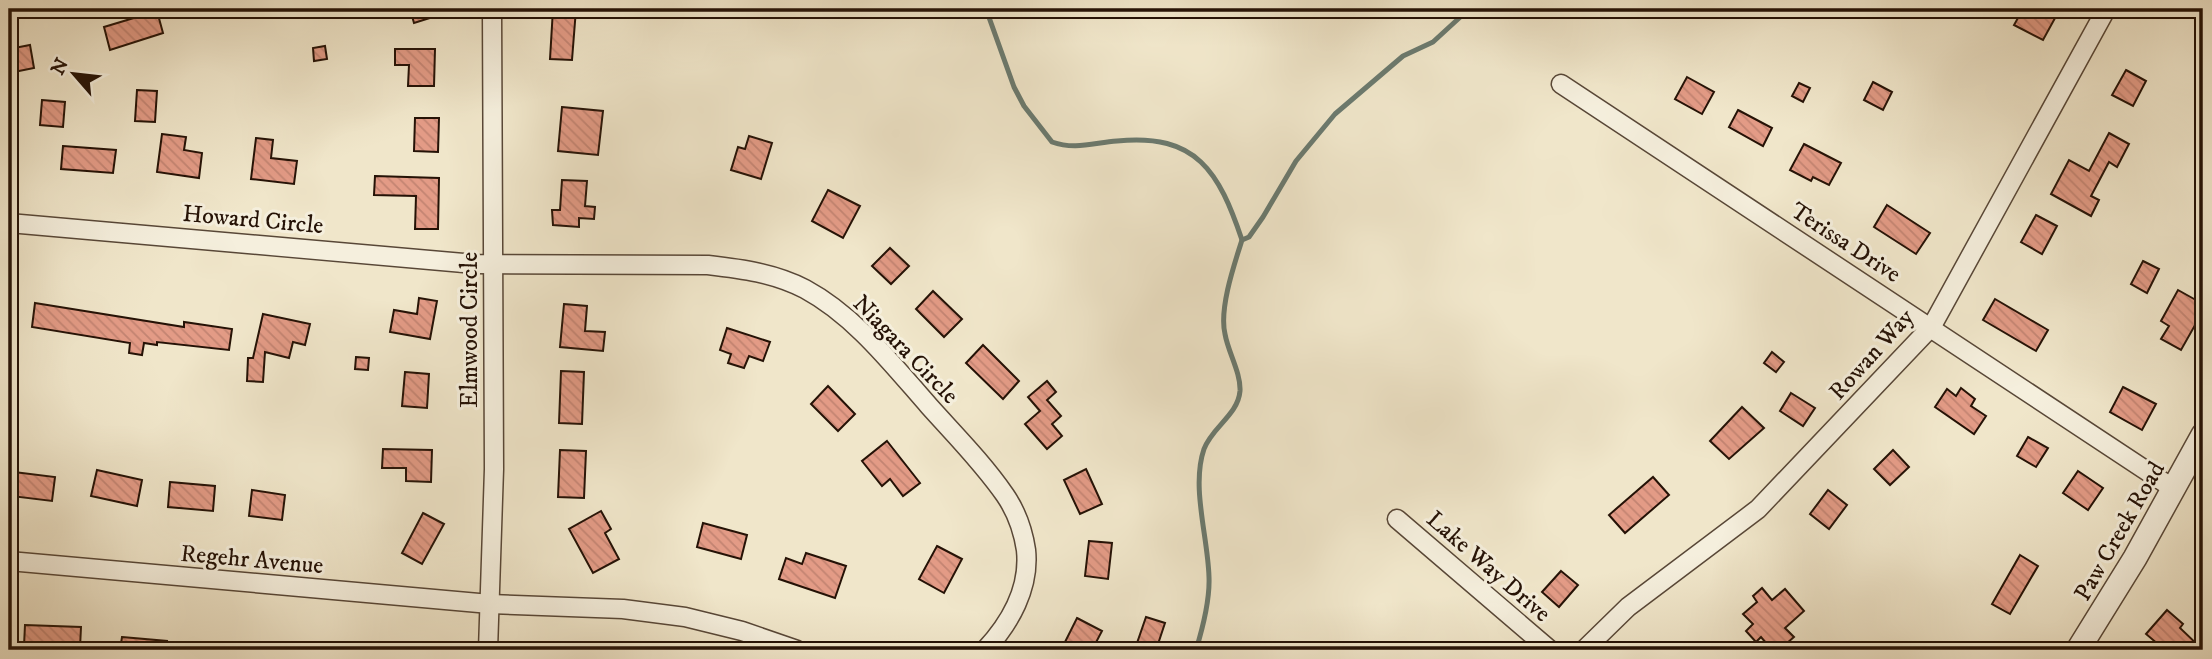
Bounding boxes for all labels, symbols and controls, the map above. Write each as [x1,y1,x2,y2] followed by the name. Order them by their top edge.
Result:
[38,38,108,108] north arrow
[46,54,74,79] text: N
[1785,196,1906,290] street label: Terissa Drive
[181,199,325,241] street label: Howard Circle
[455,252,485,408] street label: Elmwood Circle
[846,289,965,410] street label: Niagara Circle
[1823,302,1921,407] street label: Rowan Way
[2068,456,2172,607] street label: Paw Creek Road
[1420,505,1557,629] street label: Lake Way Drive
[179,539,325,581] street label: Regehr Avenue

